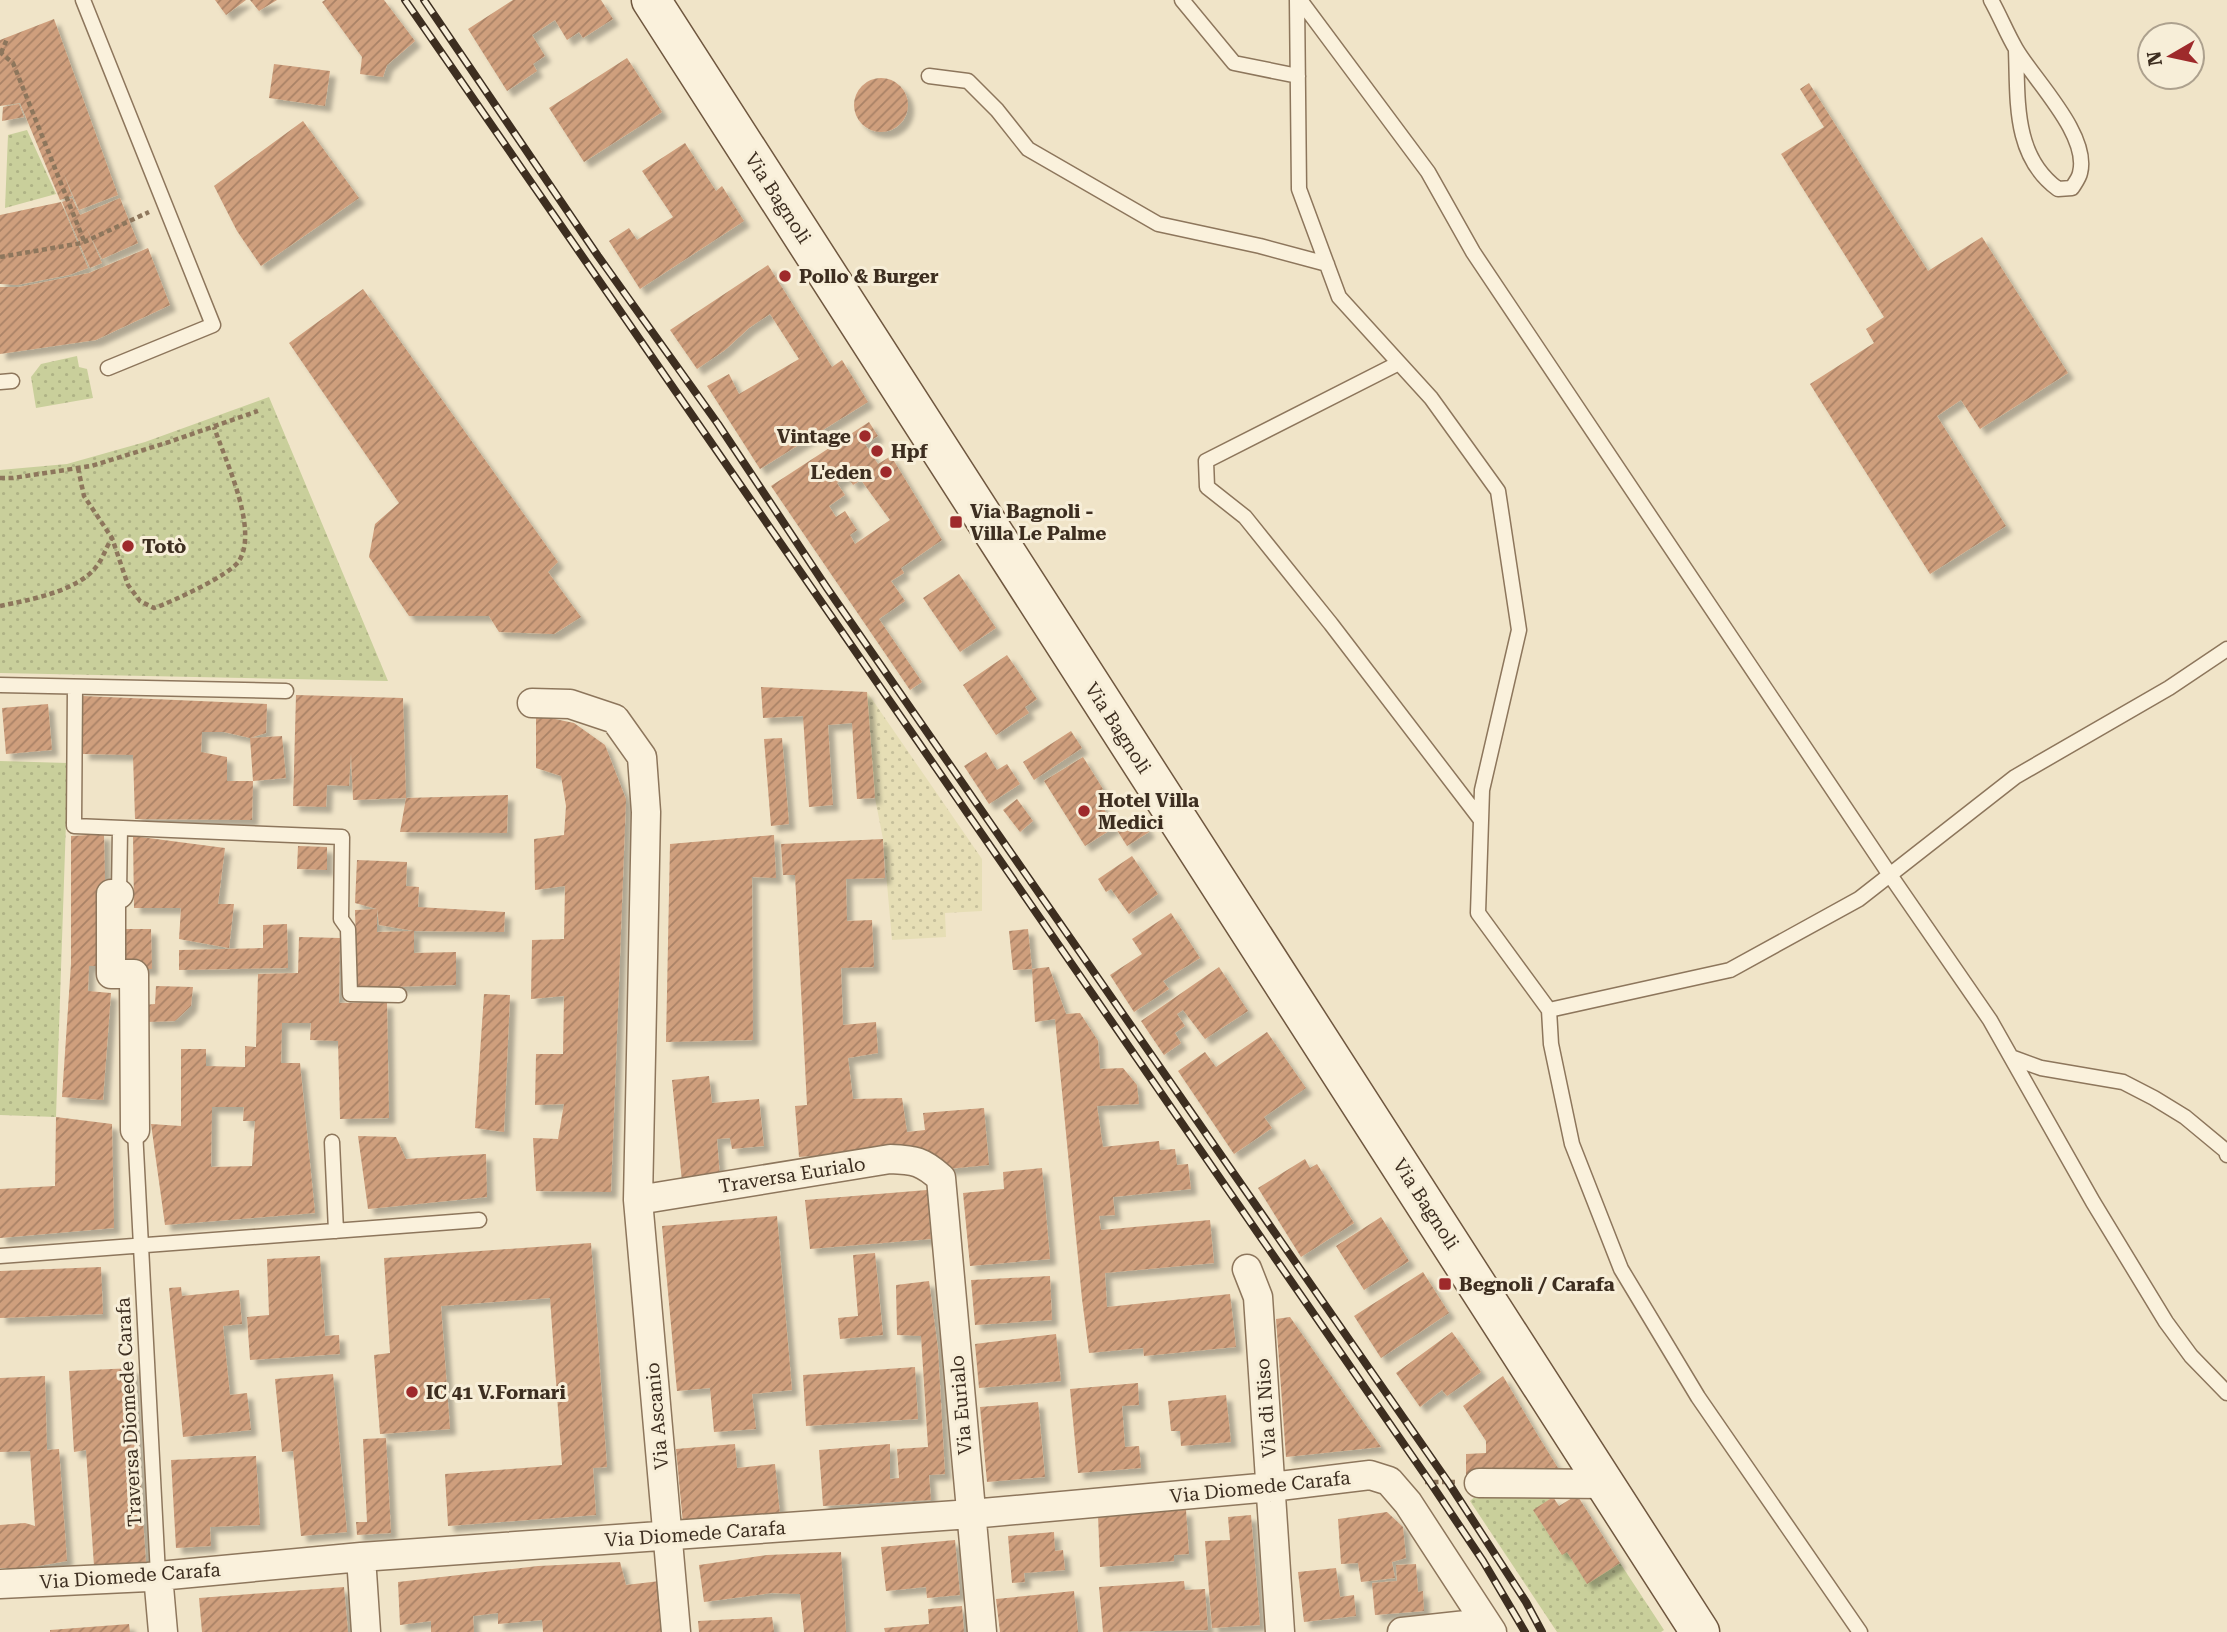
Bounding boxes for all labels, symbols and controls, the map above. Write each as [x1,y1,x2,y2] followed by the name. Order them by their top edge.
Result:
[2136,21,2206,91] north arrow
[2142,49,2167,68] text: N
[740,148,816,248] street label: Via Bagnoli
[799,265,939,288] place label: Pollo & Burger
[777,268,793,284] marker: Pollo & Burger
[777,425,851,448] place label: Vintage
[857,428,873,444] marker: Vintage
[891,440,928,463] place label: Hpf
[869,443,885,459] marker: Hpf
[810,461,872,484] place label: L'eden
[878,464,894,480] marker: L'eden
[970,500,1106,545] place label: Via Bagnoli - Villa Le Palme
[948,514,964,530] marker: Via Bagnoli - Villa Le Palme
[142,535,186,558] place label: Totò
[120,538,136,554] marker: Totò
[1080,678,1156,778] street label: Via Bagnoli
[1098,789,1199,834] place label: Hotel Villa Medici
[1076,803,1092,819] marker: Hotel Villa Medici
[717,1152,867,1198] street label: Traversa Eurialo
[1388,1154,1464,1254] street label: Via Bagnoli
[1459,1273,1615,1296] place label: Begnoli / Carafa
[1437,1276,1453,1292] marker: Begnoli / Carafa
[111,1296,146,1527] street label: Traversa Diomede Carafa
[945,1354,977,1456] street label: Via Eurialo
[1251,1358,1281,1458] street label: Via di Niso
[641,1361,673,1471] street label: Via Ascanio
[426,1381,566,1404] place label: IC 41 V.Fornari
[404,1384,420,1400] marker: IC 41 V.Fornari
[1169,1466,1352,1508] street label: Via Diomede Carafa
[604,1516,787,1552] street label: Via Diomede Carafa
[39,1558,222,1594] street label: Via Diomede Carafa

